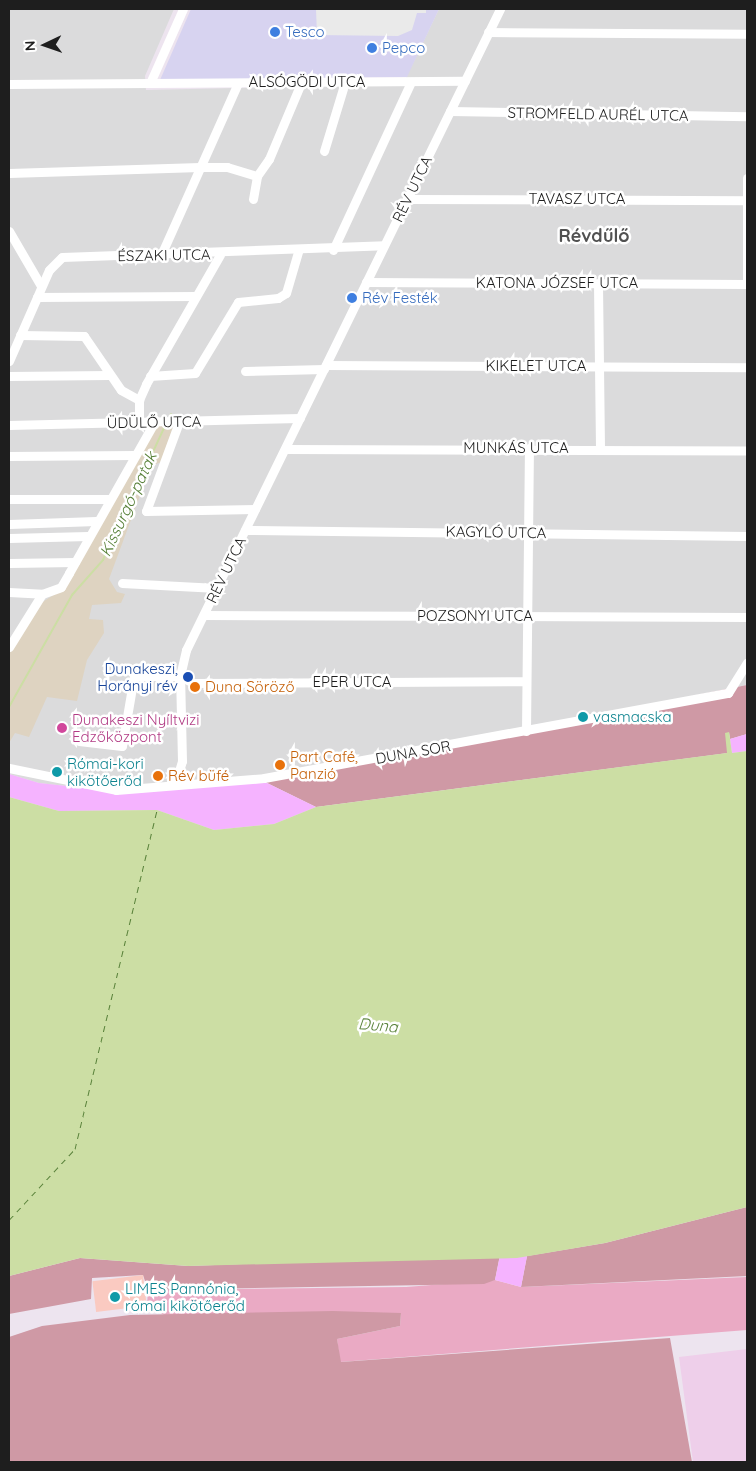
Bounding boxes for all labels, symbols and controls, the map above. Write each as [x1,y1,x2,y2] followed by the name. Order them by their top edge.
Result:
[20,20,70,70] north arrow
[285,23,325,41] place label: Tesco
[269,26,281,38] marker: Tesco
[382,39,425,57] place label: Pepco
[21,40,39,51] text: N
[366,42,378,54] marker: Pepco
[248,73,366,91] street label: ALSÓGÖDI UTCA
[507,103,689,125] street label: STROMFELD AURÉL UTCA
[388,153,436,225] street label: RÉV UTCA
[529,190,625,208] street label: TAVASZ UTCA
[558,225,630,247] district label: Révdűlő
[117,245,211,265] street label: ÉSZAKI UTCA
[476,274,638,292] street label: KATONA JÓZSEF UTCA
[362,289,438,307] place label: Rév Festék
[346,292,358,304] marker: Rév Festék
[485,357,587,375] street label: KIKELET UTCA
[107,412,201,432] street label: ÜDÜLŐ UTCA
[463,439,569,457] street label: MUNKÁS UTCA
[95,449,161,559] water label: Kissurgó-patak
[445,522,547,542] street label: KAGYLÓ UTCA
[202,534,250,606] street label: RÉV UTCA
[417,607,533,625] street label: POZSONYI UTCA
[97,659,178,694] place label: Dunakeszi, Horányi rév
[182,671,194,683] marker: Dunakeszi, Horányi rév
[312,673,392,691] street label: EPER UTCA
[205,678,295,696] place label: Duna Söröző
[189,681,201,693] marker: Duna Söröző
[593,708,672,726] place label: vasmacska
[72,710,199,745] place label: Dunakeszi Nyíltvizi Edzőközpont
[577,711,589,723] marker: vasmacska
[56,722,68,734] marker: Dunakeszi Nyíltvizi Edzőközpont
[374,737,452,767] street label: DUNA SOR
[290,747,358,782] place label: Part Café, Panzió
[67,754,144,789] place label: Római-kori kikötőerőd
[274,759,286,771] marker: Part Café, Panzió
[51,766,63,778] marker: Római-kori kikötőerőd
[168,767,229,785] place label: Rév büfé
[152,770,164,782] marker: Rév büfé
[357,1014,399,1036] water label: Duna
[125,1279,245,1314] place label: LIMES Pannónia, római kikötőerőd
[109,1291,121,1303] marker: LIMES Pannónia, római kikötőerőd

